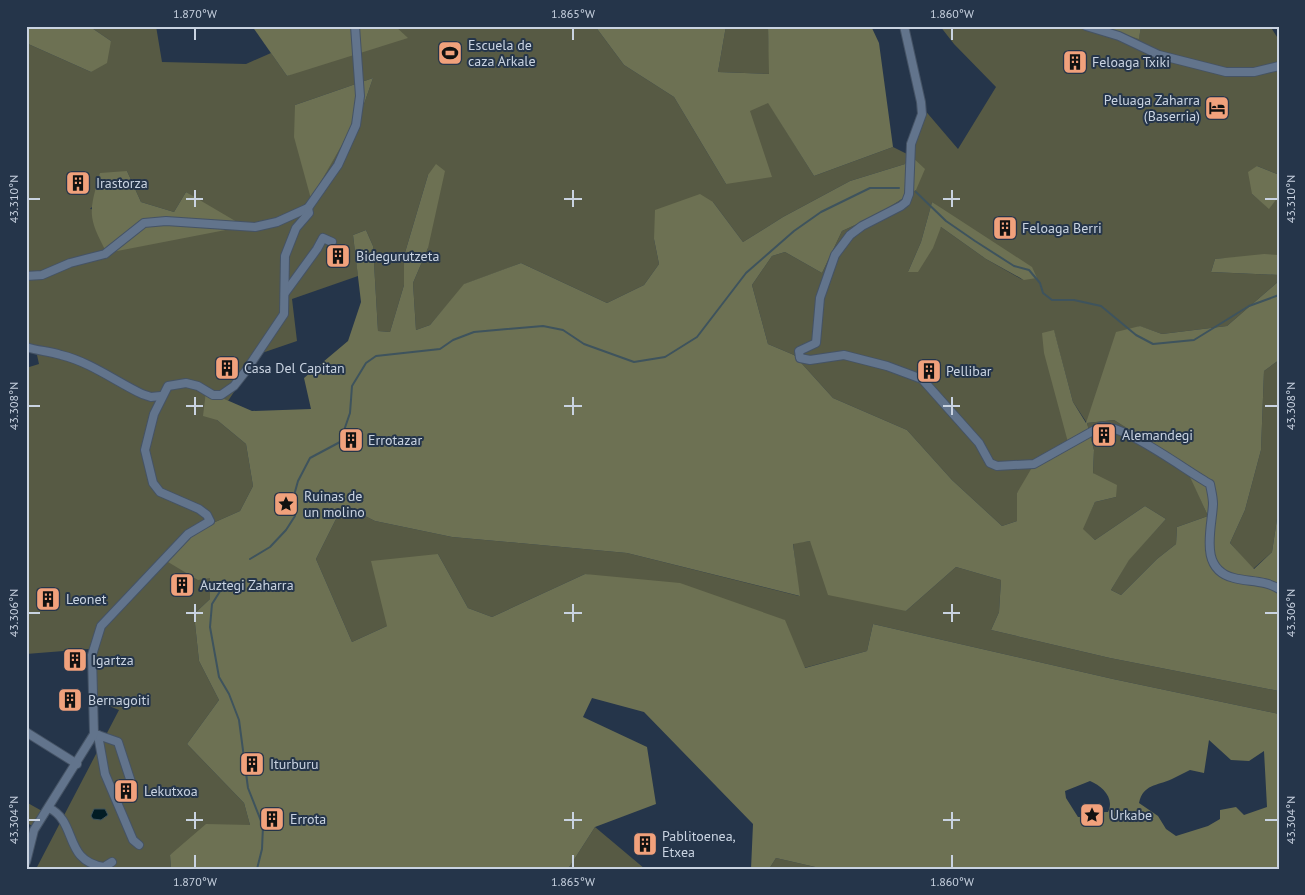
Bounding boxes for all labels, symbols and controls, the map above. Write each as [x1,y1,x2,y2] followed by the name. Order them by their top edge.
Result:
[173,6,217,21] text: 1.870°W
[551,6,595,21] text: 1.865°W
[930,6,974,21] text: 1.860°W
[468,36,536,70] place label: Escuela de caza Arkale
[437,40,463,66] sports icon: Escuela de caza Arkale
[1062,49,1088,75] building icon: Feloaga Txiki
[1092,53,1170,71] place label: Feloaga Txiki
[1104,91,1200,125] place label: Peluaga Zaharra (Baserria)
[1204,95,1230,121] hotel icon: Peluaga Zaharra (Baserria)
[65,170,91,196] building icon: Irastorza
[96,174,148,192] place label: Irastorza
[6,175,21,223] text: 43.310°N
[1283,175,1298,223] text: 43.310°N
[992,215,1018,241] building icon: Feloaga Berri
[1022,219,1102,237] place label: Feloaga Berri
[325,243,351,269] building icon: Bidegurutzeta
[356,247,439,265] place label: Bidegurutzeta
[214,355,240,381] building icon: Casa Del Capitan
[916,358,942,384] building icon: Pellibar
[244,359,345,377] place label: Casa Del Capitan
[946,362,992,380] place label: Pellibar
[6,382,21,430] text: 43.308°N
[1283,382,1298,430] text: 43.308°N
[1091,422,1117,448] building icon: Alemandegi
[1122,426,1193,444] place label: Alemandegi
[338,427,364,453] building icon: Errotazar
[368,431,422,449] place label: Errotazar
[304,487,365,521] place label: Ruinas de un molino
[273,491,299,517] place icon: Ruinas de un molino
[169,572,195,598] building icon: Auztegi Zaharra
[200,576,294,594] place label: Auztegi Zaharra
[35,586,61,612] building icon: Leonet
[6,589,21,637] text: 43.306°N
[1283,589,1298,637] text: 43.306°N
[66,590,107,608] place label: Leonet
[62,647,88,673] building icon: Igartza
[92,651,134,669] place label: Igartza
[57,687,83,713] building icon: Bernagoiti
[88,691,150,709] place label: Bernagoiti
[239,751,265,777] building icon: Iturburu
[270,755,319,773] place label: Iturburu
[113,778,139,804] building icon: Lekutxoa
[144,782,198,800] place label: Lekutxoa
[6,796,21,844] text: 43.304°N
[1283,796,1298,844] text: 43.304°N
[1079,802,1105,828] place icon: Urkabe
[259,806,285,832] building icon: Errota
[1110,806,1152,824] place label: Urkabe
[290,810,326,828] place label: Errota
[662,827,736,861] place label: Pablitoenea, Etxea
[632,831,658,857] building icon: Pablitoenea, Etxea
[173,874,217,889] text: 1.870°W
[551,874,595,889] text: 1.865°W
[930,874,974,889] text: 1.860°W

